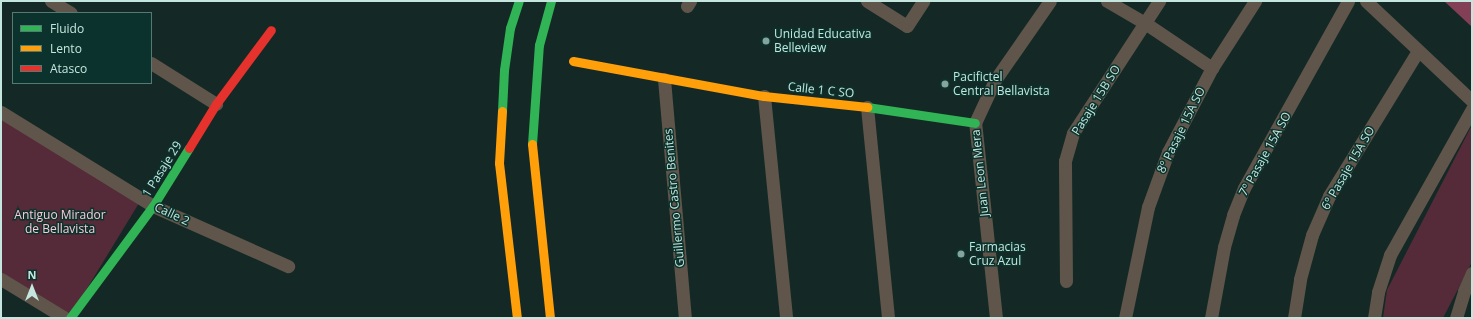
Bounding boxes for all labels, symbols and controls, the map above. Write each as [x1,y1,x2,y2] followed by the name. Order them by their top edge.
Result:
[12,12,152,84] legend
[50,20,84,37] text: Fluido
[774,27,871,55] place label: Unidad Educativa Belleview
[761,36,771,46] marker: Unidad Educativa Belleview
[50,40,82,57] text: Lento
[50,60,87,77] text: Atasco
[1069,62,1123,138] street label: Pasaje 15B SO
[953,70,1050,98] place label: Pacifictel Central Bellavista
[787,79,855,101] street label: Calle 1 C SO
[940,79,950,89] marker: Pacifictel Central Bellavista
[1154,85,1208,175] street label: 8º Pasaje 15A SO
[1236,109,1294,199] street label: 7º Pasaje 15A SO
[1318,124,1378,212] street label: 6º Pasaje 15A SO
[661,128,687,268] street label: Guillermo Castro Benites
[968,129,992,217] street label: Juan Leon Mera
[139,139,185,199] street label: 1 Pasaje 29
[152,200,192,228] street label: Calle 2
[14,208,106,236] park label: Antiguo Mirador de Bellavista
[969,240,1026,268] place label: Farmacias Cruz Azul
[956,249,966,259] marker: Farmacias Cruz Azul
[12,267,52,307] north arrow
[28,267,36,282] text: N

